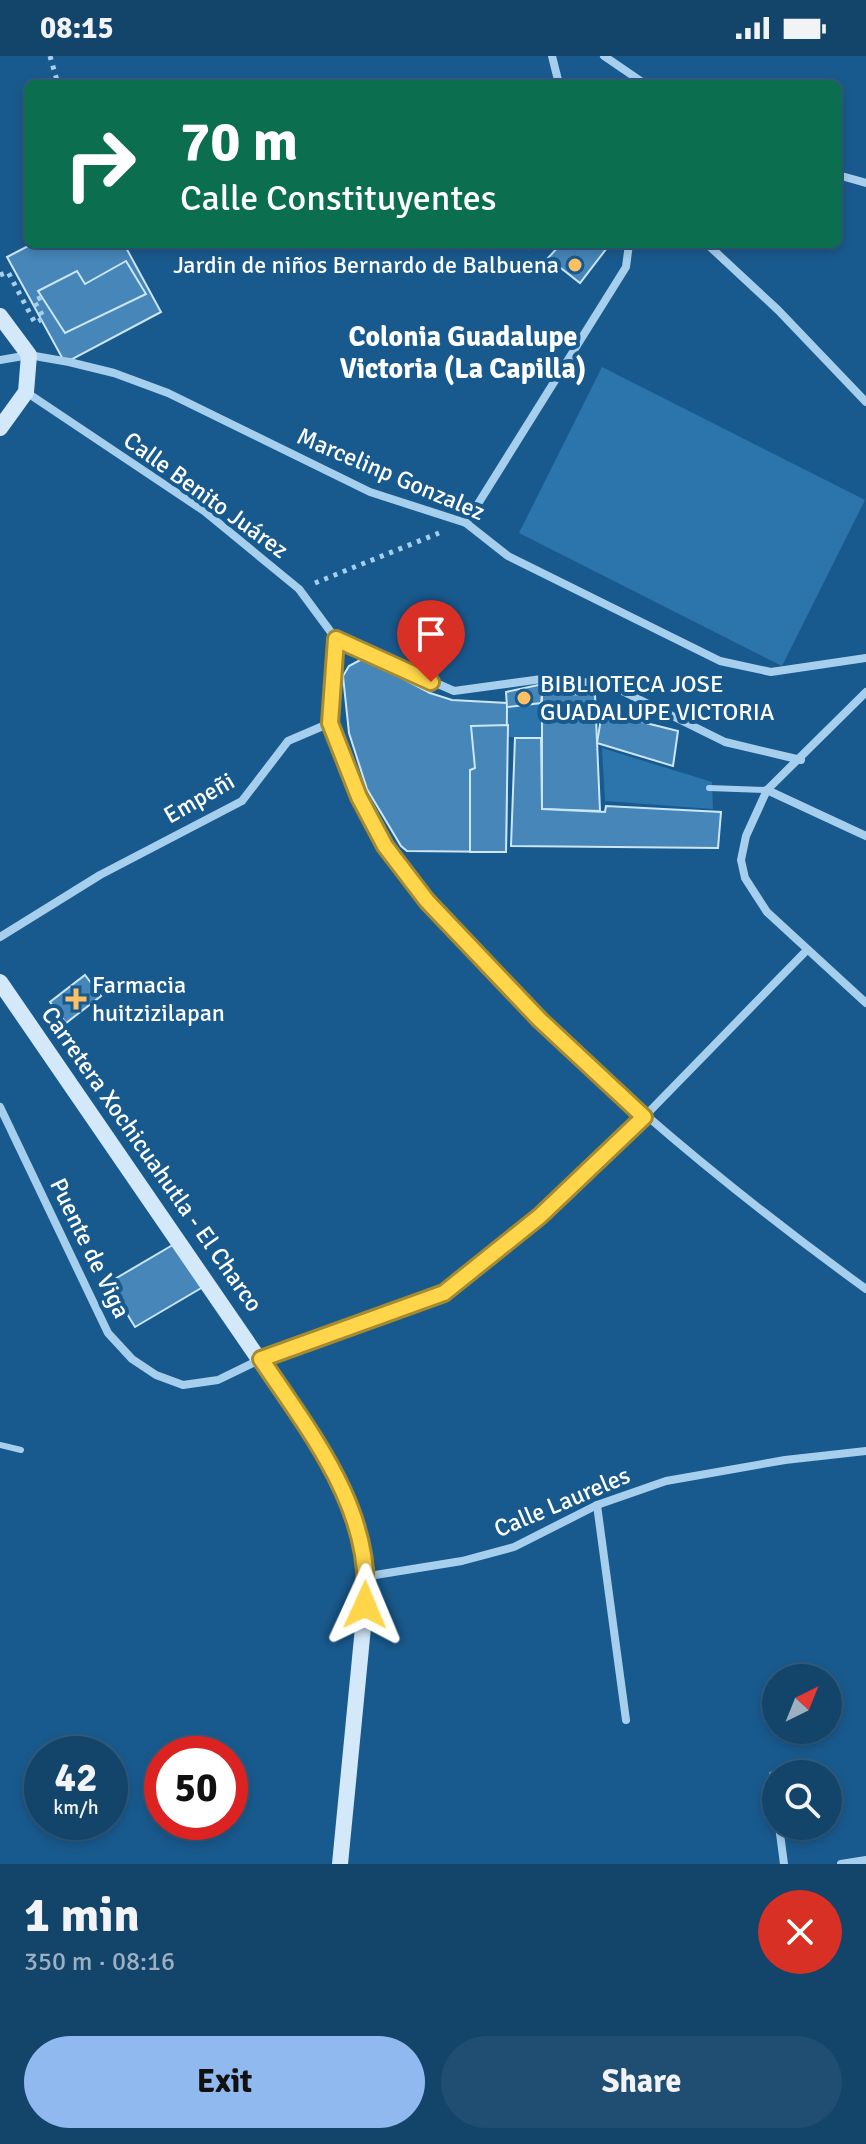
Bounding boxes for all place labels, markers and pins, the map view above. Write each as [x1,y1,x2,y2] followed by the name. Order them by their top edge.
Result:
[173,250,559,280] place label: Jardin de niños Bernardo de Balbuena
[566,256,584,274] marker: Jardin de niños Bernardo de Balbuena
[397,600,465,682] pin
[540,669,775,727] place label: BIBLIOTECA JOSE GUADALUPE VICTORIA
[515,689,533,707] marker: BIBLIOTECA JOSE GUADALUPE VICTORIA
[92,970,225,1028] place label: Farmacia huitzizilapan
[67,990,85,1008] marker: Farmacia huitzizilapan

